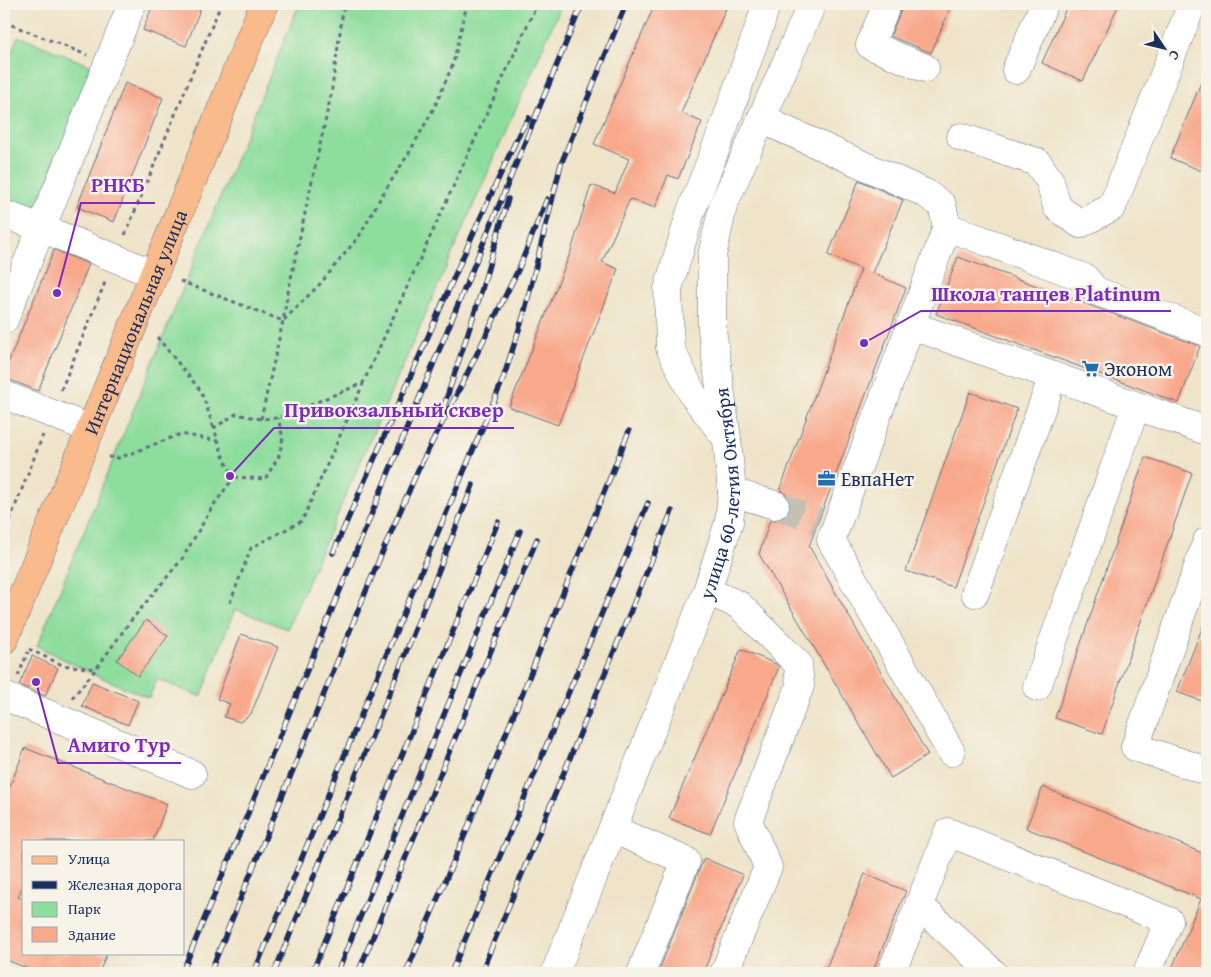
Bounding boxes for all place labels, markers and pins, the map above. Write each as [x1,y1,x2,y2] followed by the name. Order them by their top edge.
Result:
[81,167,155,203] callout: РНКБ
[921,275,1171,311] callout: Школа танцев Platinum
[1104,354,1172,383] place label: Эконом
[1080,358,1100,378] supermarket icon: Эконом
[274,392,514,428] callout: Привокзальный сквер
[841,464,914,493] place label: ЕвпаНет
[817,468,837,488] office icon: ЕвпаНет
[58,727,181,763] callout: Амиго Тур

